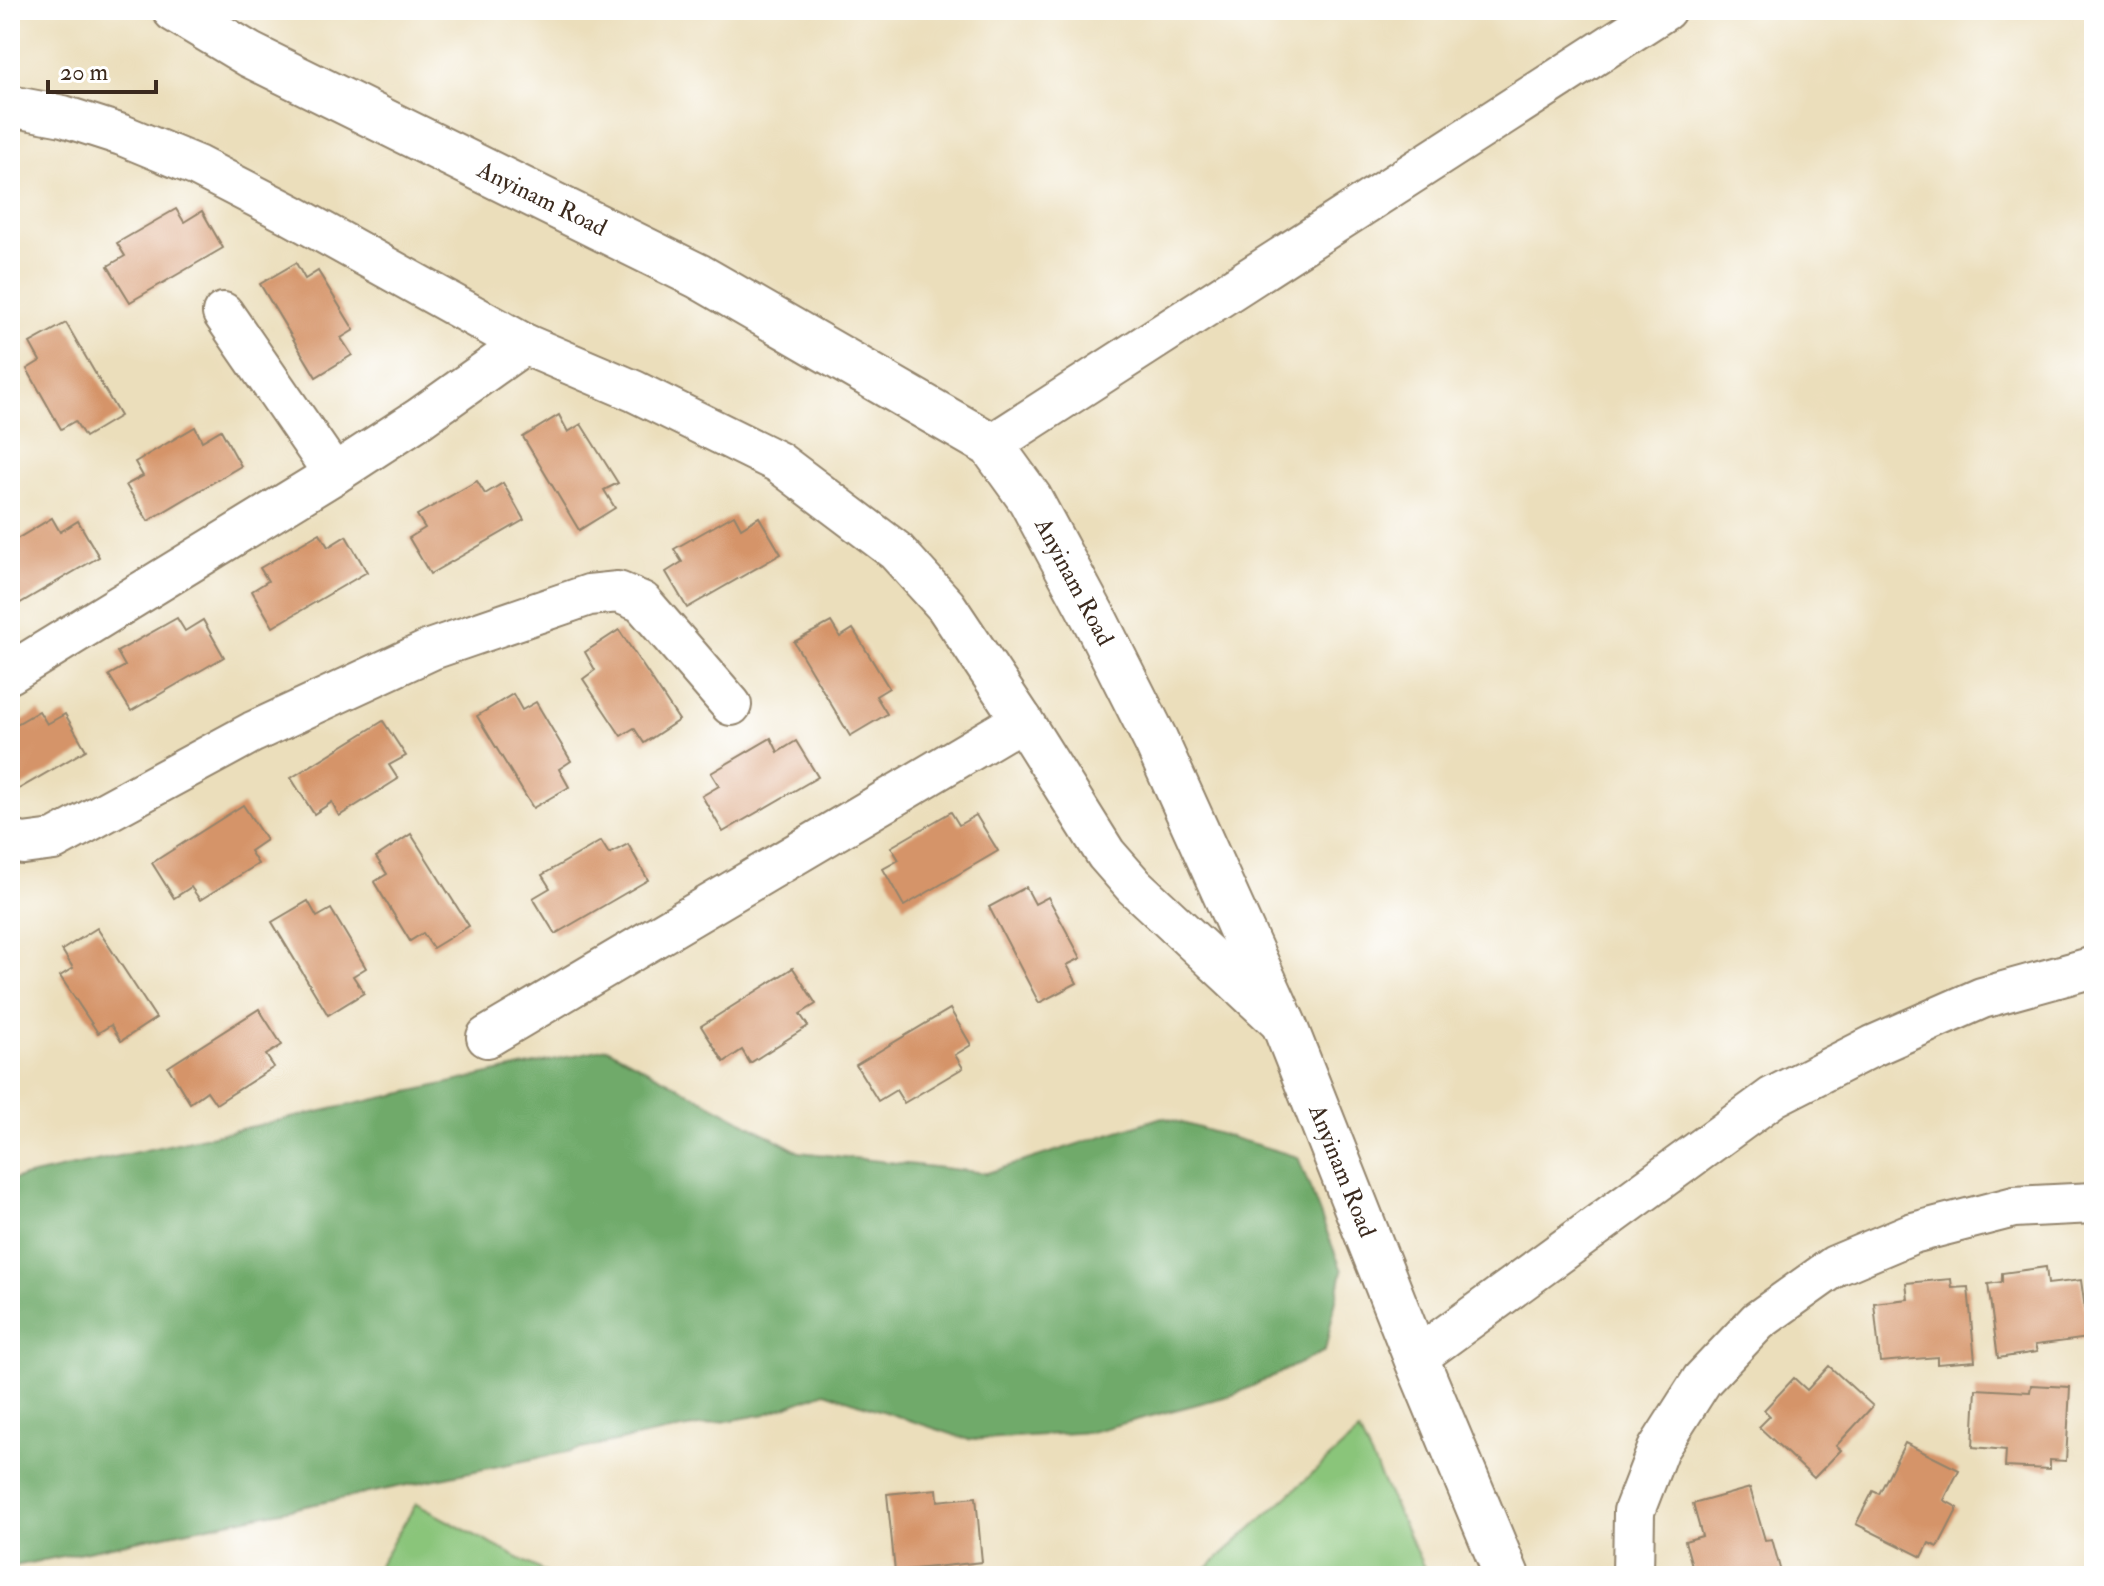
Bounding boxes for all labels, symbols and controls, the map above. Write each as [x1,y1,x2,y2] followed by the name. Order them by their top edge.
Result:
[48,44,156,94] scale bar
[60,57,109,88] text: 20 m
[471,154,612,244] street label: Anyinam Road
[1027,512,1121,651] street label: Anyinam Road
[1301,1099,1383,1242] street label: Anyinam Road

